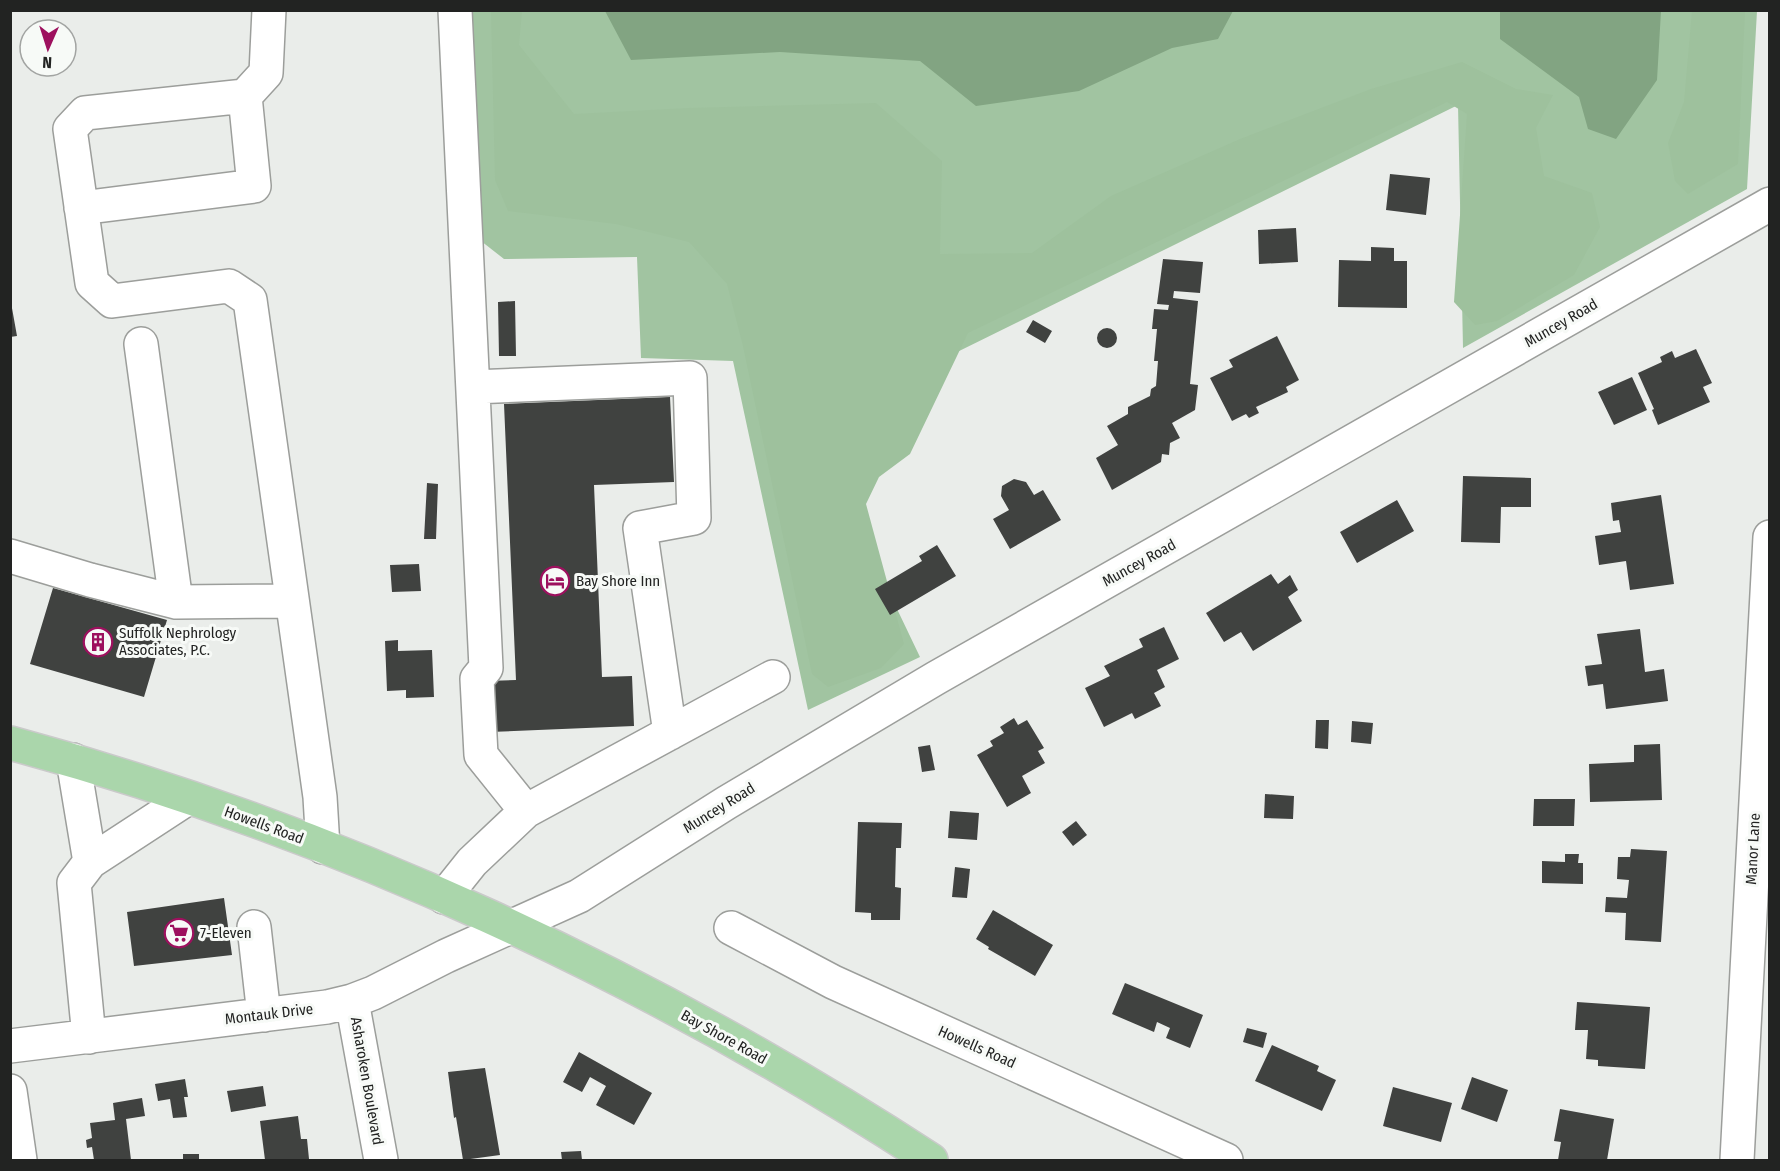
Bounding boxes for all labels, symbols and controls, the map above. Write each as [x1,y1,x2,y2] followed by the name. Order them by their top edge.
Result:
[18,18,78,78] north arrow
[42,53,53,72] text: N
[1521,295,1601,351] street label: Muncey Road
[1099,535,1179,591] street label: Muncey Road
[539,565,571,597] hotel icon: Bay Shore Inn
[576,572,660,590] place label: Bay Shore Inn
[119,624,237,659] place label: Suffolk Nephrology Associates, P.C.
[82,626,114,658] building icon: Suffolk Nephrology Associates, P.C.
[680,779,758,837] street label: Muncey Road
[222,802,306,848] street label: Howells Road
[1742,813,1764,885] street label: Manor Lane
[163,917,195,949] supermarket icon: 7-Eleven
[200,924,252,942] place label: 7-Eleven
[224,1000,314,1028] street label: Montauk Drive
[678,1006,770,1068] street label: Bay Shore Road
[347,1016,387,1146] street label: Asharoken Boulevard
[935,1022,1019,1072] street label: Howells Road

